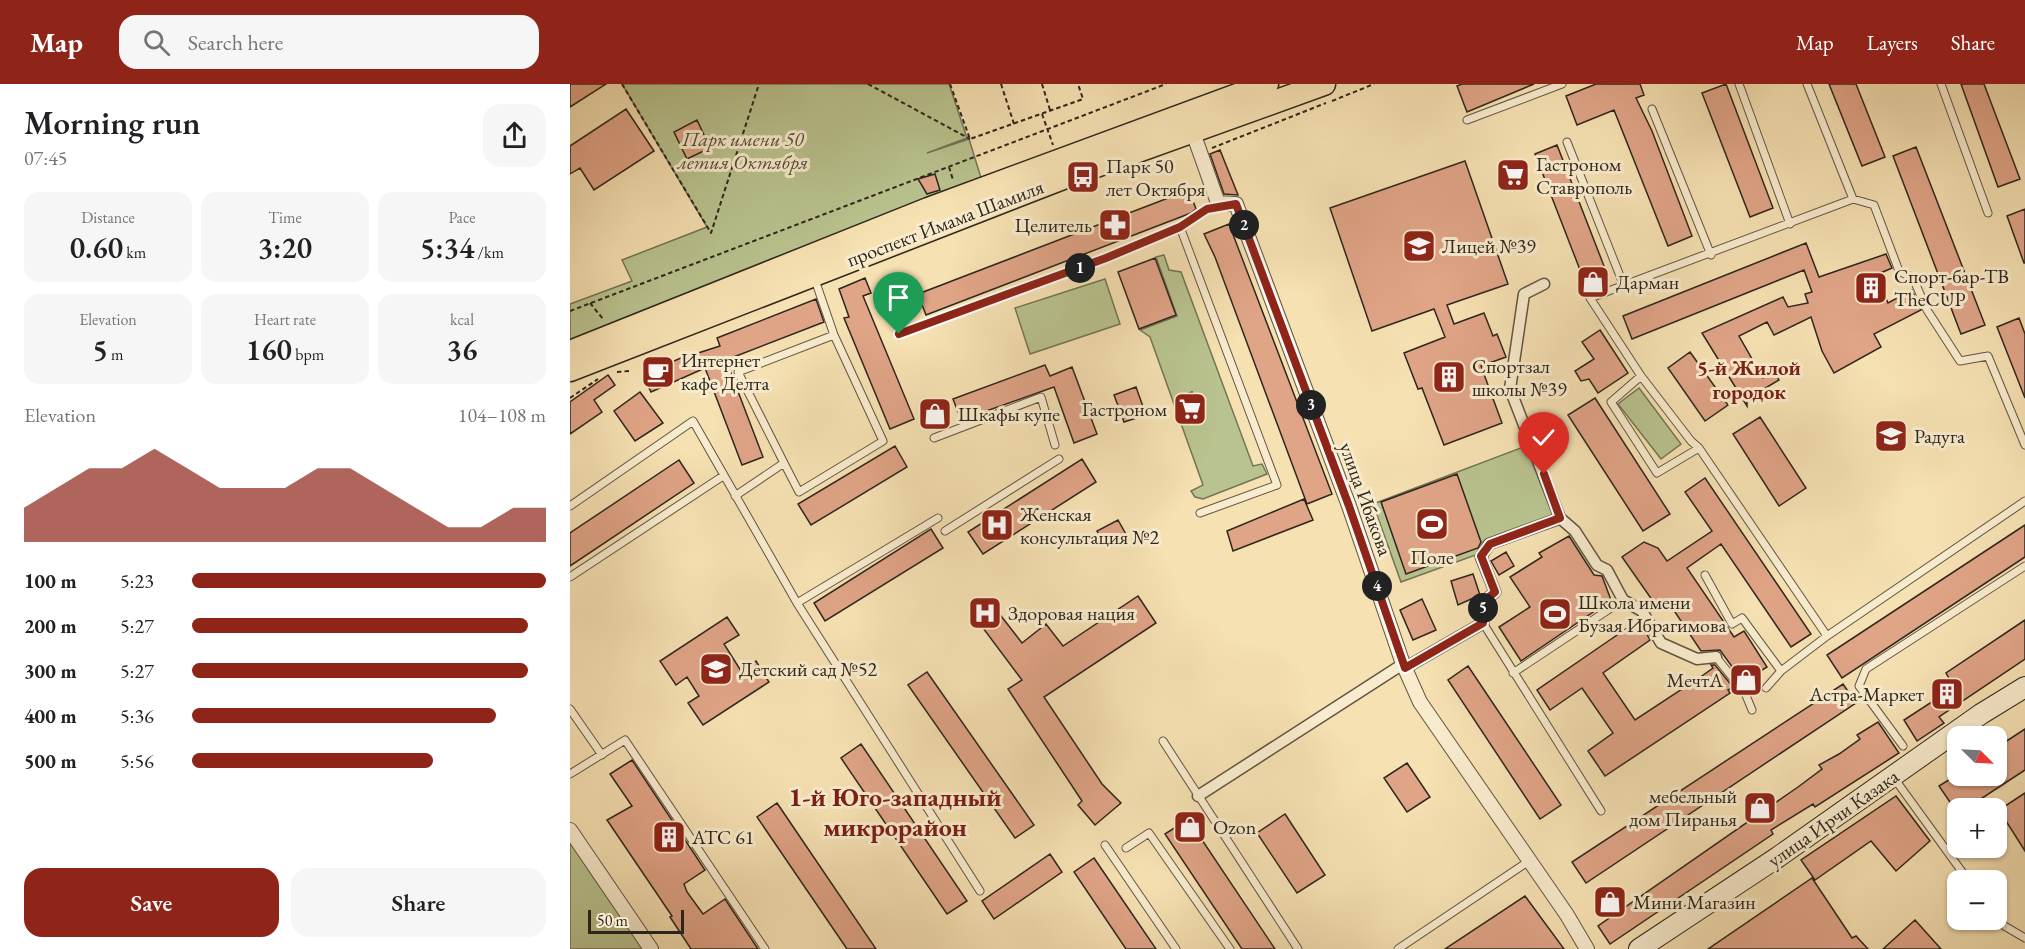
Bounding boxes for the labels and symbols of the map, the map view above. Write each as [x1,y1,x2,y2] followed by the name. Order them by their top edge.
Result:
[677,126,808,175] park label: Парк имени 50 летия Октября
[1536,151,1632,200] place label: Гастроном Ставрополь
[1106,153,1206,202] place label: Парк 50 лет Октября
[1495,157,1531,193] supermarket icon: Гастроном Ставрополь
[1065,159,1101,195] bus stop icon: Парк 50 лет Октября
[843,173,1047,273] street label: проспект Имама Шамиля
[1097,207,1133,243] pharmacy icon: Целитель
[1229,210,1259,240] pin: 2
[1015,212,1092,238] place label: Целитель
[1401,228,1437,264] school or university icon: Лицей №39
[1442,233,1536,259] place label: Лицей №39
[1065,253,1095,283] pin: 1
[1894,263,2009,312] place label: Спорт-бар-ТВ TheCUP
[1575,264,1611,300] shop icon: Дарман
[1616,269,1679,295] place label: Дарман
[1853,270,1889,306] building icon: Спорт-бар-ТВ TheCUP
[873,272,924,334] pin
[681,347,769,396] place label: Интернет кафе Делта
[1472,353,1567,402] place label: Спортзал школы №39
[640,354,676,390] cafe icon: Интернет кафе Делта
[1697,354,1801,405] district label: 5-й Жилой городок
[1431,359,1467,395] building icon: Спортзал школы №39
[1296,390,1326,420] pin: 3
[1172,391,1208,427] supermarket icon: Гастроном
[917,396,953,432] shop icon: Шкафы купе
[1082,396,1167,422] place label: Гастроном
[958,401,1060,427] place label: Шкафы купе
[1518,412,1569,474] pin
[1873,418,1909,454] school or university icon: Радуга
[1914,423,1965,449] place label: Радуга
[1333,439,1399,559] street label: улица Ибакова
[1019,501,1160,550] place label: Женская консультация №2
[1414,506,1450,542] sports icon: Поле
[979,507,1015,543] hospital icon: Женская консультация №2
[1410,544,1454,570] place label: Поле
[1362,571,1392,601] pin: 4
[1578,589,1726,638] place label: Школа имени Бузая Ибрагимова
[1468,593,1498,623] pin: 5
[967,595,1003,631] hospital icon: Здоровая нация
[1537,596,1573,632] sports icon: Школа имени Бузая Ибрагимова
[1008,600,1135,626] place label: Здоровая нация
[698,651,734,687] school or university icon: Детский сад №52
[739,656,877,682] place label: Детский сад №52
[1728,662,1764,698] shop icon: МечтА
[1667,667,1723,693] place label: МечтА
[1929,676,1965,712] building icon: Астра-Маркет
[1808,681,1924,707] place label: Астра-Маркет
[1947,726,2007,786] north arrow
[1762,763,1904,873] street label: улица Ирчи Казака
[788,780,1002,844] district label: 1-й Юго-западный микрорайон
[1629,783,1737,832] place label: мебельный дом Пиранья
[1742,790,1778,826] shop icon: мебельный дом Пиранья
[1172,809,1208,845] shop icon: Ozon
[1213,814,1257,840] place label: Ozon
[651,819,687,855] building icon: АТС 61
[691,824,754,850] place label: АТС 61
[1592,884,1628,920] shop icon: Мини Магазин
[1633,889,1756,915] place label: Мини Магазин
[588,907,684,934] scale bar

